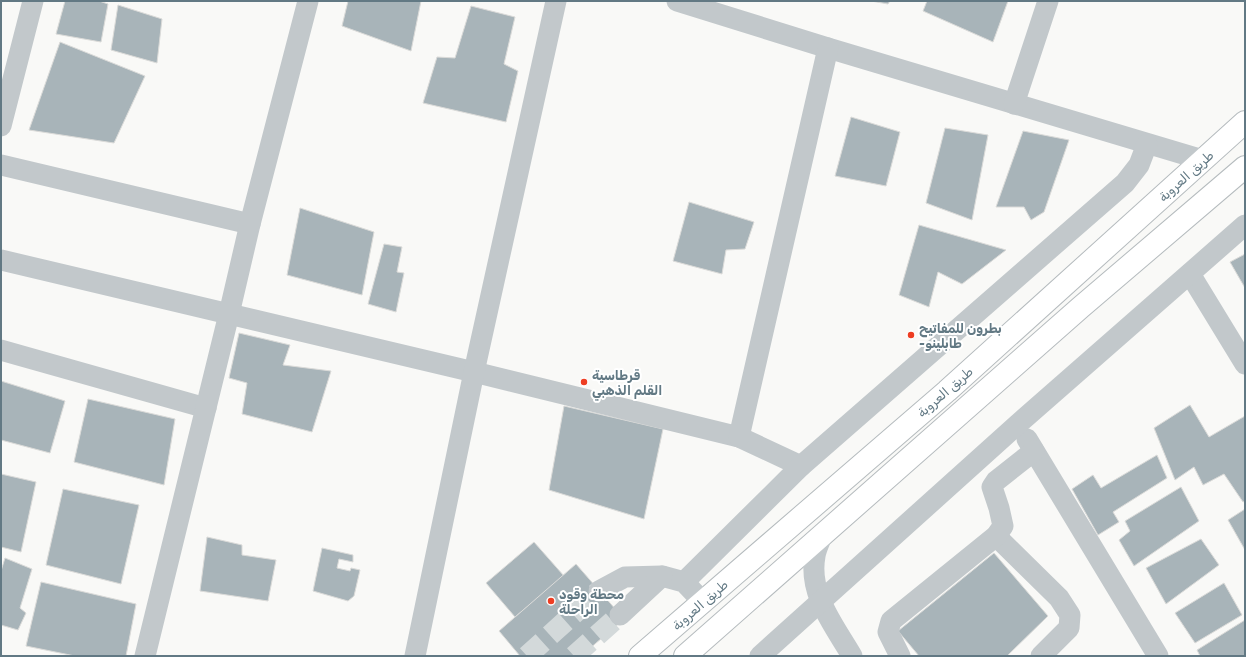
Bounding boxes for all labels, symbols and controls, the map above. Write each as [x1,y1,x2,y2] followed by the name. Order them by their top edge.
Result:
[1155,147,1217,205] street label: طريق العروبة
[919,321,1002,352] place label: بطرون للمفاتيح -طابلينو
[906,330,916,340] marker: بطرون للمفاتيح -طابلينو
[914,364,977,421] street label: طريق العروبة
[592,368,662,401] place label: قرطاسية القلم الذهبي
[579,377,589,387] marker: قرطاسية القلم الذهبي
[669,577,732,634] street label: طريق العروبة
[559,587,624,617] place label: محطة وقود الراحلة
[546,596,556,606] marker: محطة وقود الراحلة

